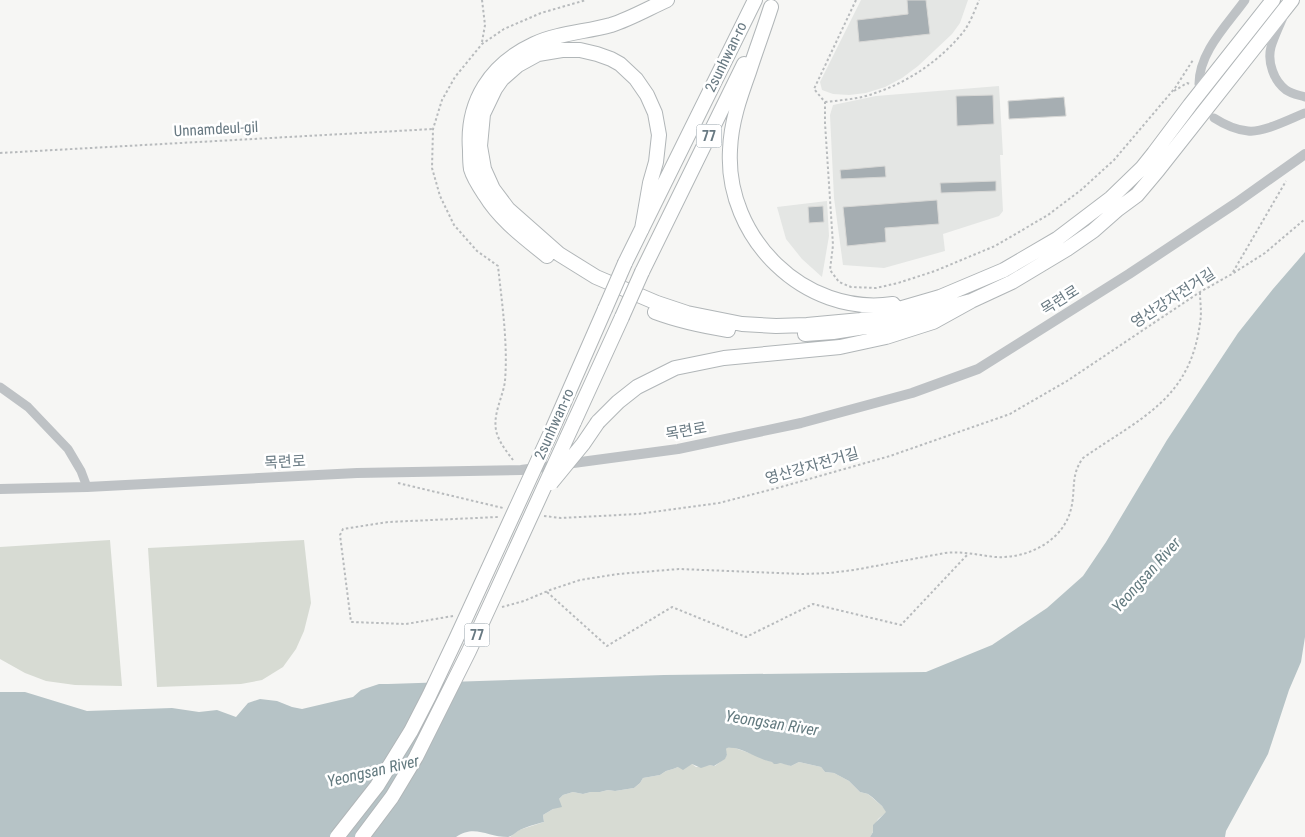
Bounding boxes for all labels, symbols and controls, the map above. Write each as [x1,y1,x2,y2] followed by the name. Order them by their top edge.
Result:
[701,19,751,95] street label: 2sunhwan-ro
[173,118,259,140] street label: Unnamdeul-gil
[696,124,722,148] road number: 77
[1128,264,1218,332] street label: 영산강자전거길
[1038,281,1082,319] street label: 목련로
[530,386,578,462] street label: 2sunhwan-ro
[664,419,708,443] street label: 목련로
[763,444,861,488] street label: 영산강자전거길
[264,452,306,472] street label: 목련로
[1108,533,1185,616] water label: Yeongsan River
[464,624,490,646] road number: 77
[724,706,821,740] water label: Yeongsan River
[325,751,422,791] water label: Yeongsan River

